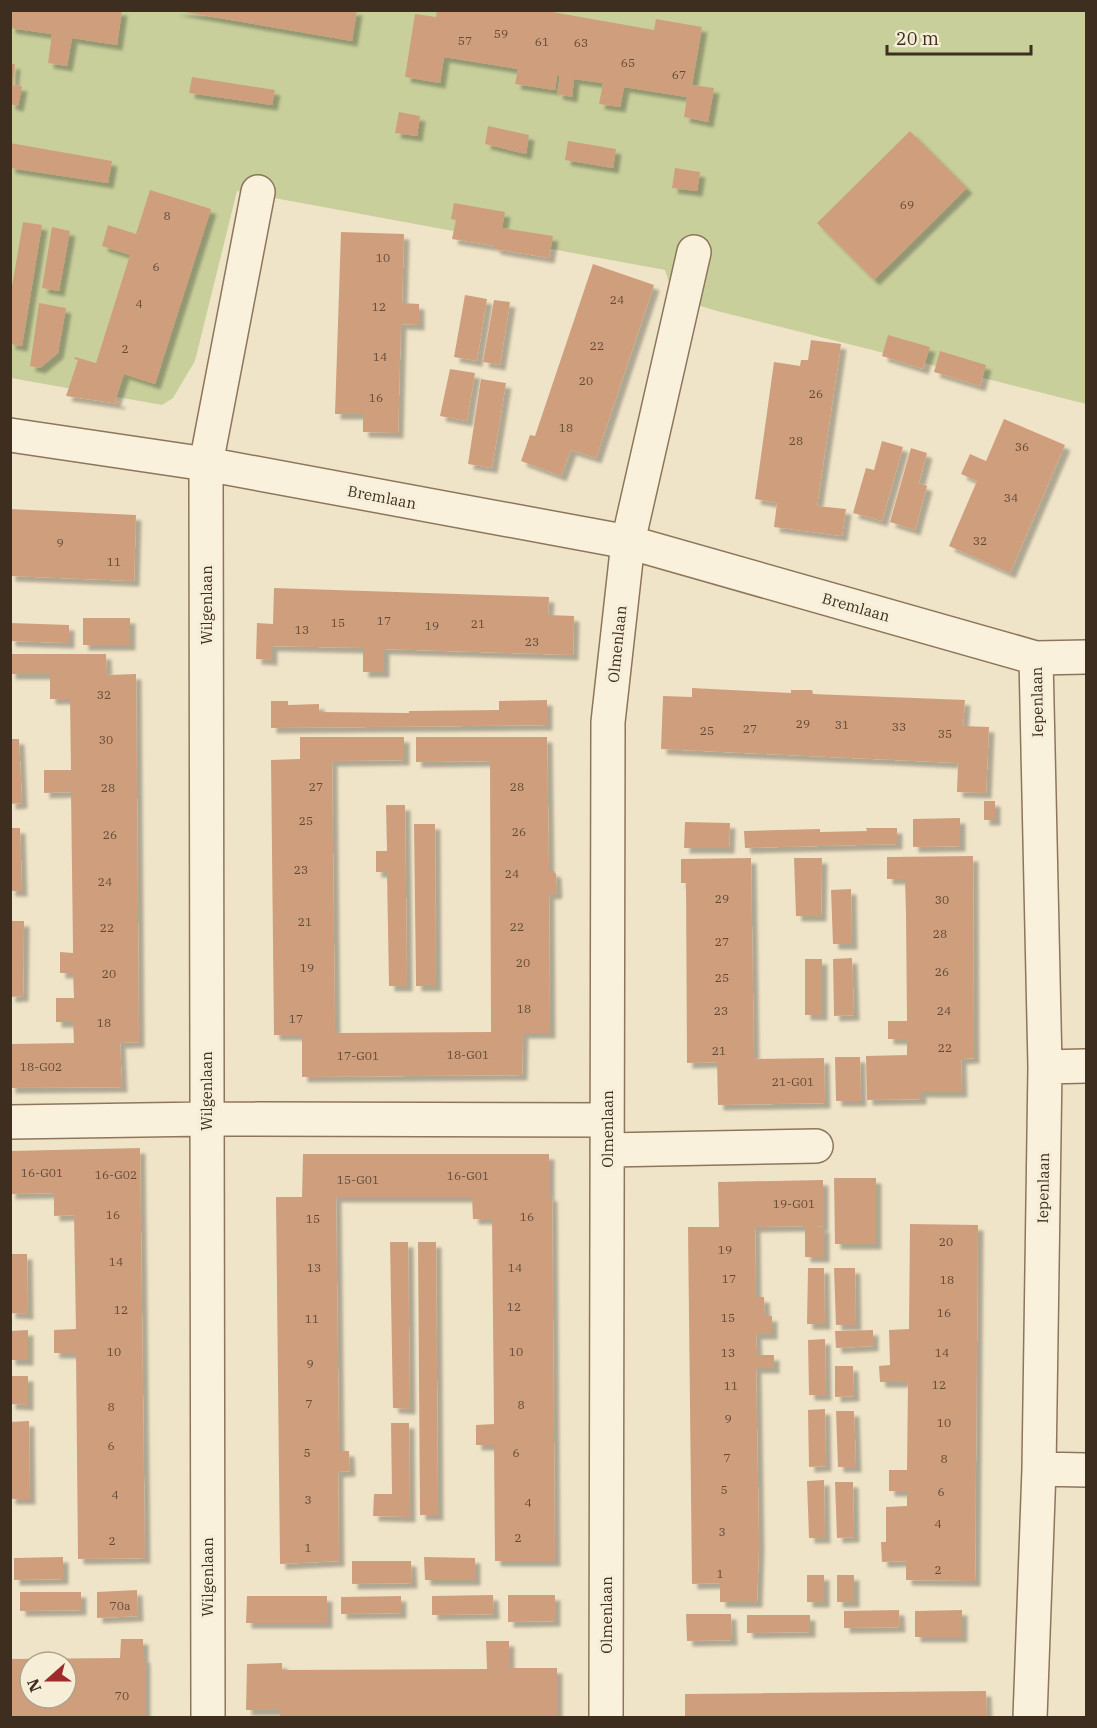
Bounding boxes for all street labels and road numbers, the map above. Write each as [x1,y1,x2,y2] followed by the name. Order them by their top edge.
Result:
[346,481,418,513] street label: Bremlaan
[197,565,216,645] street label: Wilgenlaan
[820,588,892,626] street label: Bremlaan
[603,604,631,684] street label: Olmenlaan
[1027,666,1047,737] street label: Iepenlaan
[197,1051,216,1131] street label: Wilgenlaan
[598,1090,617,1168] street label: Olmenlaan
[1033,1152,1053,1223] street label: Iepenlaan
[198,1537,217,1617] street label: Wilgenlaan
[597,1576,616,1654] street label: Olmenlaan

